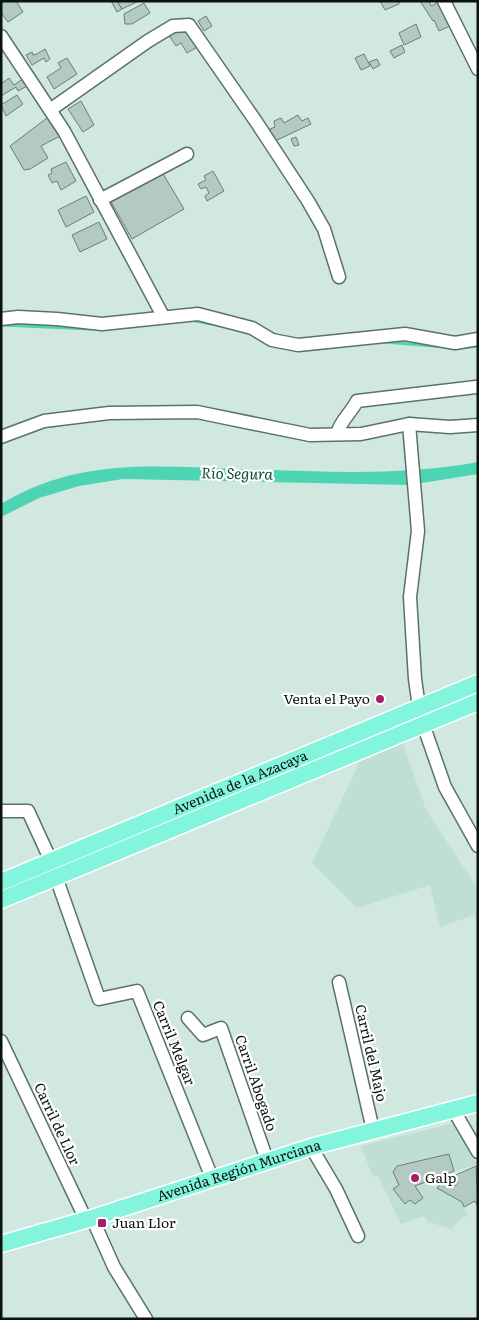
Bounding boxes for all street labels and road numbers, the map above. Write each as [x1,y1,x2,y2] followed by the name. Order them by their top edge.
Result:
[169,744,311,818] street label: Avenida de la Azacaya
[149,997,201,1088] street label: Carril Melgar
[351,1002,393,1103] street label: Carril del Majo
[231,1032,283,1134] street label: Carril Abogado
[30,1079,86,1168] street label: Carril de Llor
[154,1134,323,1205] street label: Avenida Región Murciana

